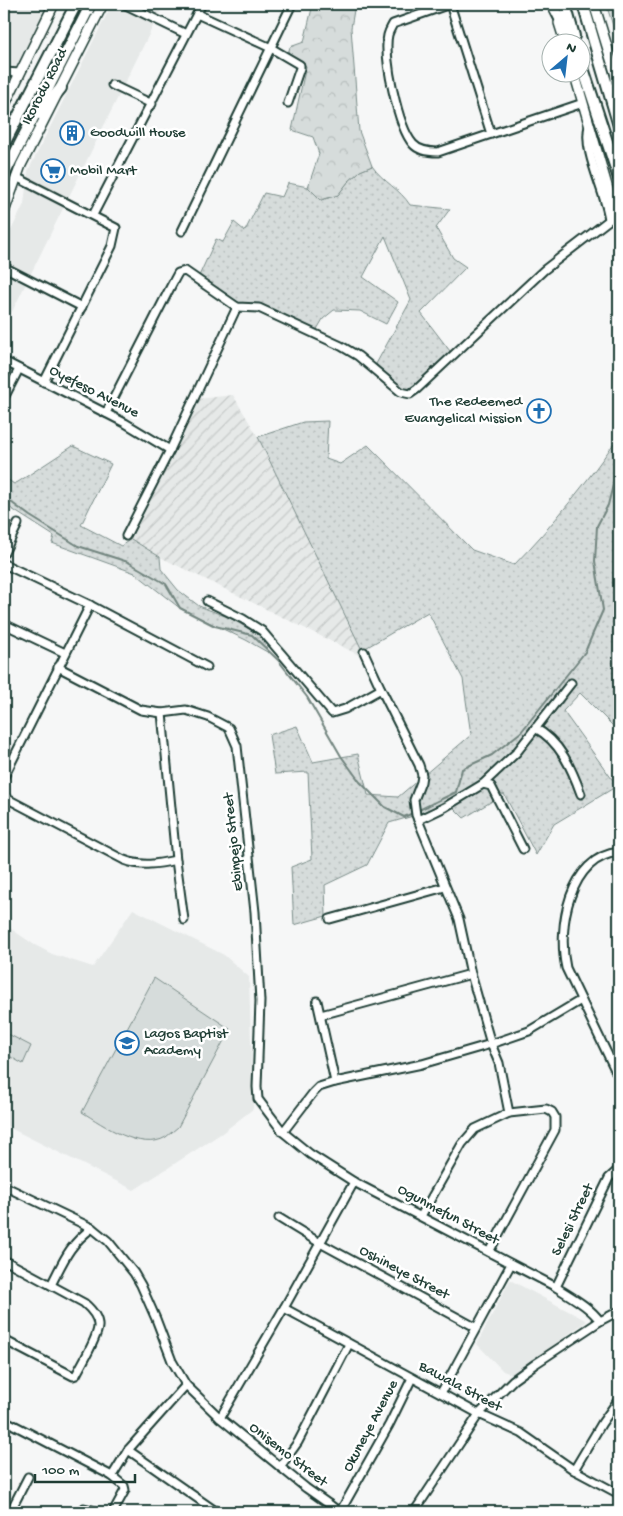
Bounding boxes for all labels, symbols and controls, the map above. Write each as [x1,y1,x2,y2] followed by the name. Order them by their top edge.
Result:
[540,32,590,82] north arrow
[563,39,579,58] text: N
[18,45,72,128] street label: Ikorodu Road
[59,120,85,146] building icon: Goodwill House
[90,124,186,142] place label: Goodwill House
[40,158,66,184] supermarket icon: Mobil Mart
[70,162,138,180] place label: Mobil Mart
[46,362,142,422] street label: Oyefeso Avenue
[405,393,523,428] place label: The Redeemed Evangelical Mission
[526,398,552,424] church icon: The Redeemed Evangelical Mission
[220,790,248,892] street label: Ebinpejo Street
[144,1025,229,1060] place label: Lagos Baptist Academy
[114,1030,140,1056] school or university icon: Lagos Baptist Academy
[548,1179,599,1259] street label: Selesi Street
[394,1181,504,1250] street label: Ogunmefun Street
[356,1242,454,1305] street label: Oshineye Street
[415,1357,506,1417] street label: Bawala Street
[339,1377,403,1475] street label: Okuneye Avenue
[245,1419,332,1492] street label: Onisemo Street
[35,1451,135,1483] scale bar
[41,1462,80,1480] text: 100 m

